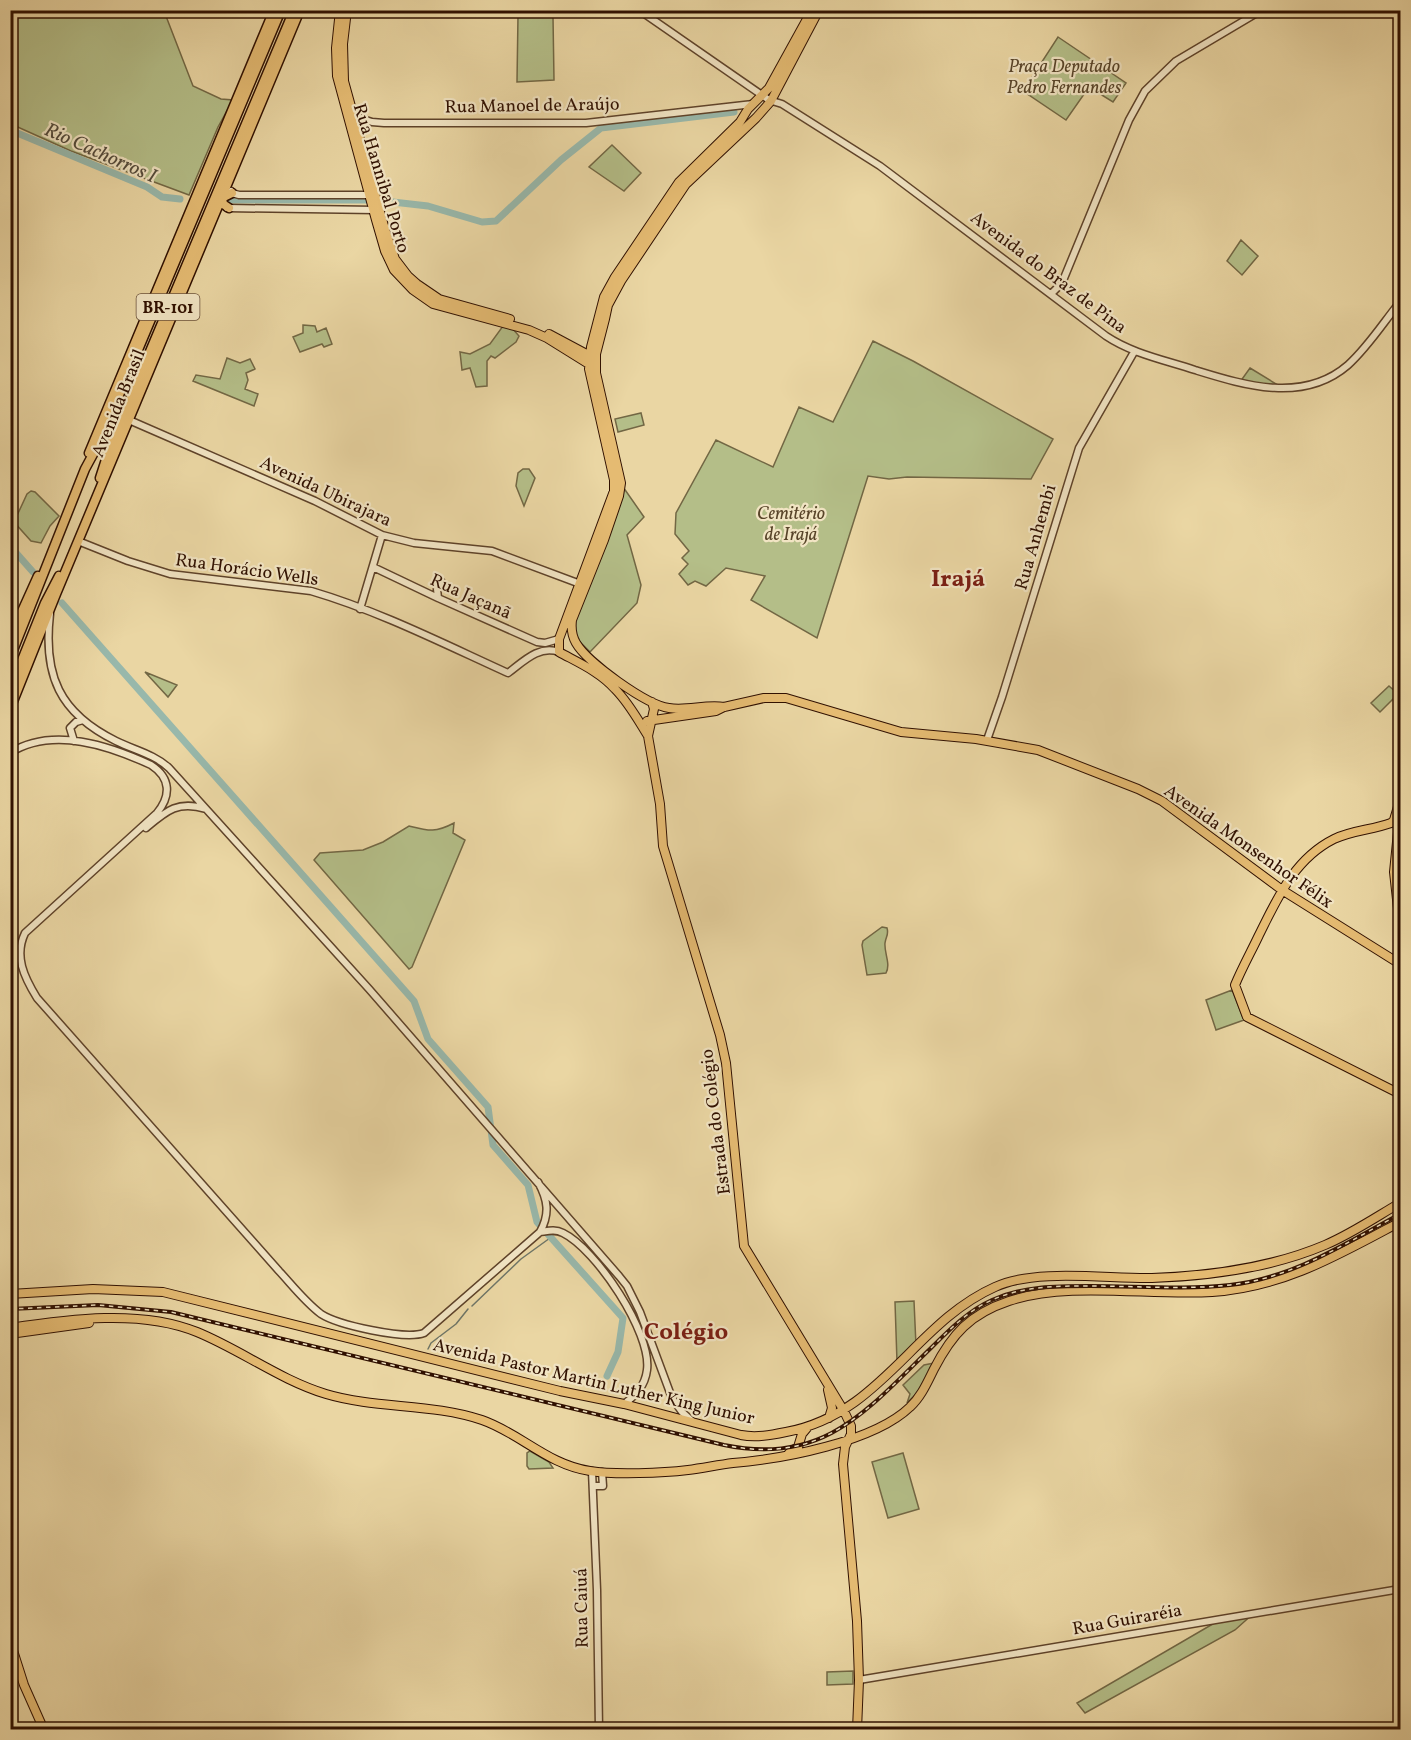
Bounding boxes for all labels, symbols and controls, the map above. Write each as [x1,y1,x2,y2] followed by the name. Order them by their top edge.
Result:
[1007,55,1122,101] park label: Praça Deputado Pedro Fernandes
[444,92,620,121] street label: Rua Manoel de Araújo
[346,101,415,256] street label: Rua Hannibal Porto
[40,117,162,191] water label: Rio Cachorros I
[965,206,1131,340] street label: Avenida do Braz de Pina
[136,294,200,320] road number: BR-101
[86,346,152,461] street label: Avenida Brasil
[255,451,395,534] street label: Avenida Ubirajara
[1009,482,1063,593] street label: Rua Anhembi
[757,502,825,548] park label: Cemitério de Irajá
[174,548,320,593] street label: Rua Horácio Wells
[931,563,985,597] district label: Irajá
[426,568,515,626] street label: Rua Jaçanã
[1158,779,1338,915] street label: Avenida Monsenhor Félix
[695,1048,738,1196] street label: Estrada do Colégio
[644,1316,728,1350] district label: Colégio
[430,1333,757,1432] street label: Avenida Pastor Martin Luther King Junior
[569,1568,596,1648] street label: Rua Caiuá
[1071,1599,1184,1642] street label: Rua Guiraréia

